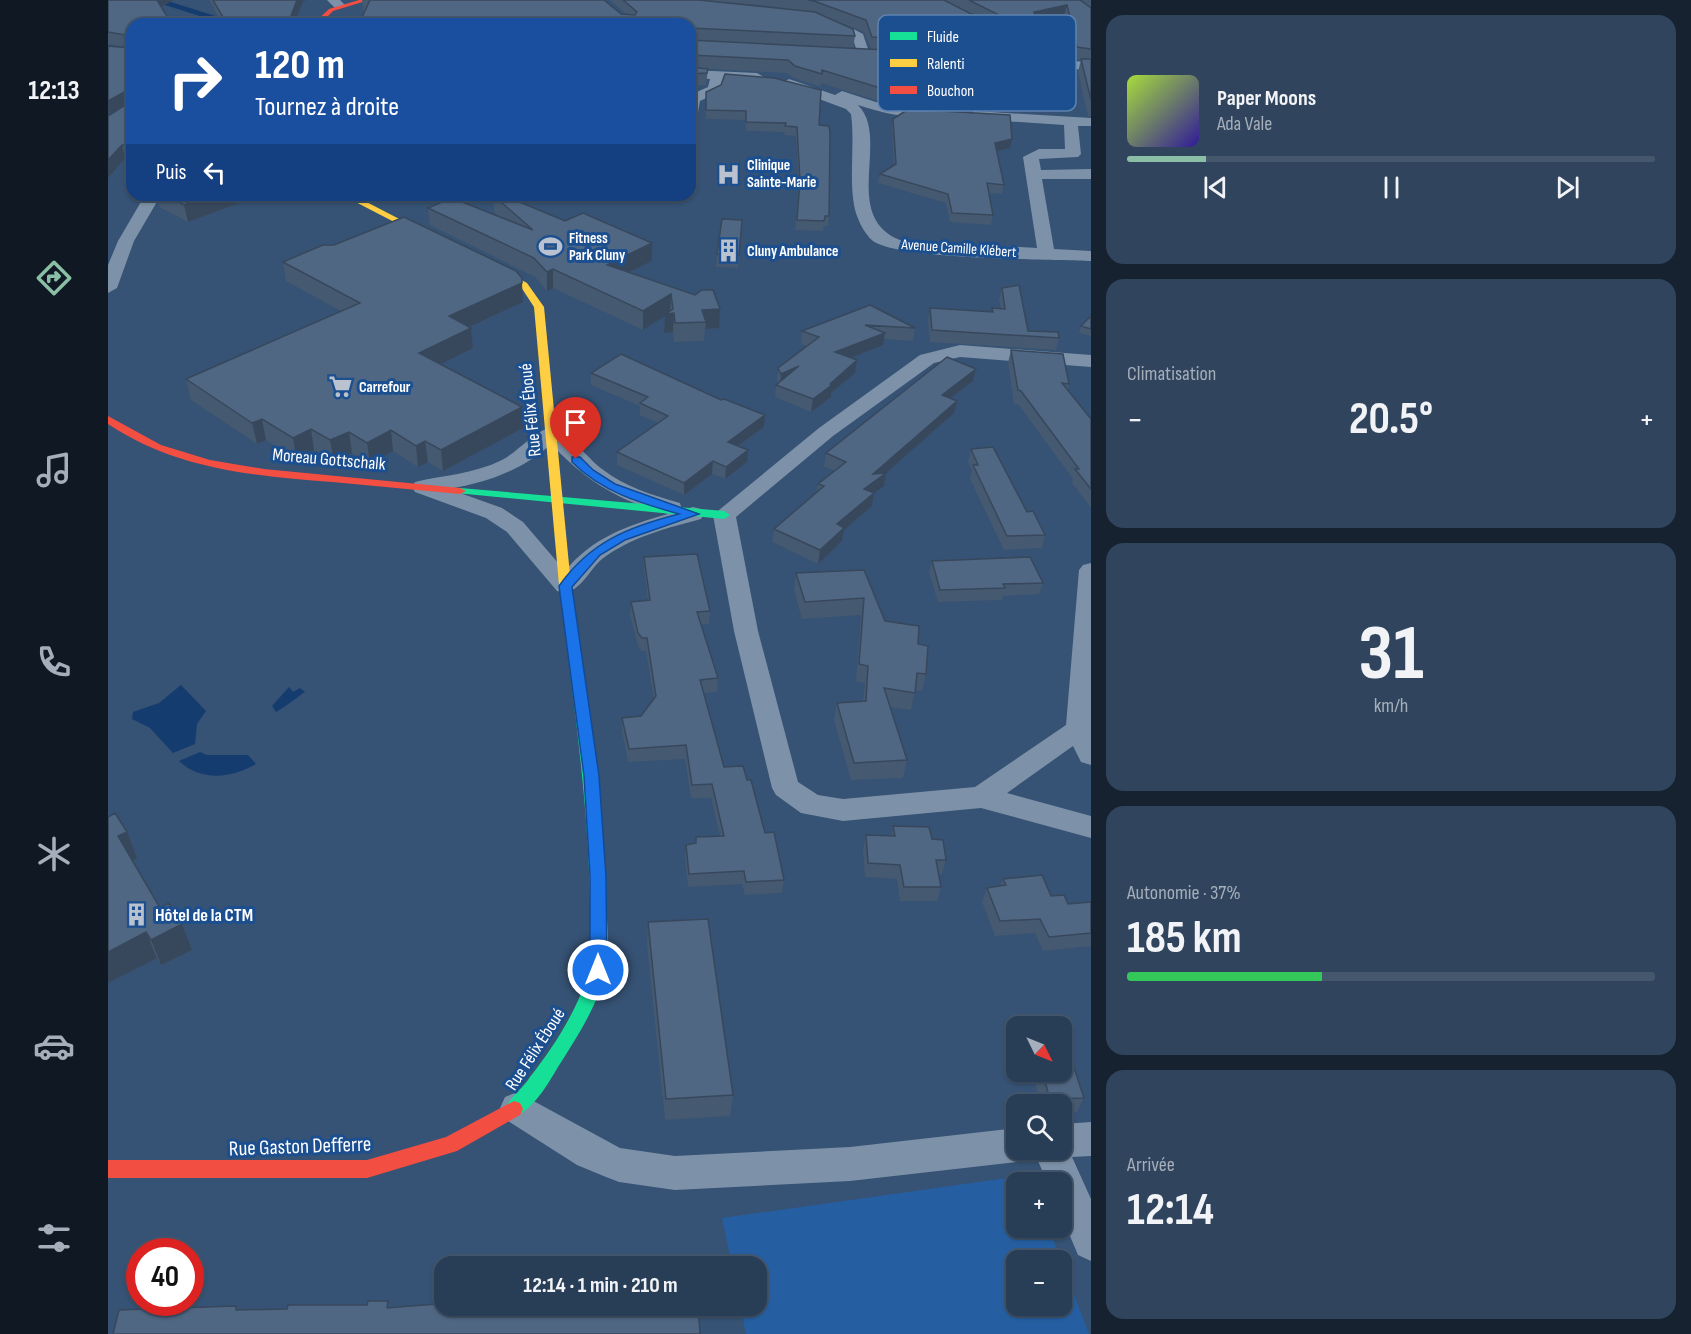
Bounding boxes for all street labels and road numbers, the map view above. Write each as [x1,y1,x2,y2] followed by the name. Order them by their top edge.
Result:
[900,235,1018,262] street label: Avenue Camille Klébert
[515,362,546,458] street label: Rue Félix Éboué
[272,444,386,475] street label: Moreau Gottschalk
[501,1004,570,1094] street label: Rue Félix Éboué
[228,1132,372,1161] street label: Rue Gaston Defferre

